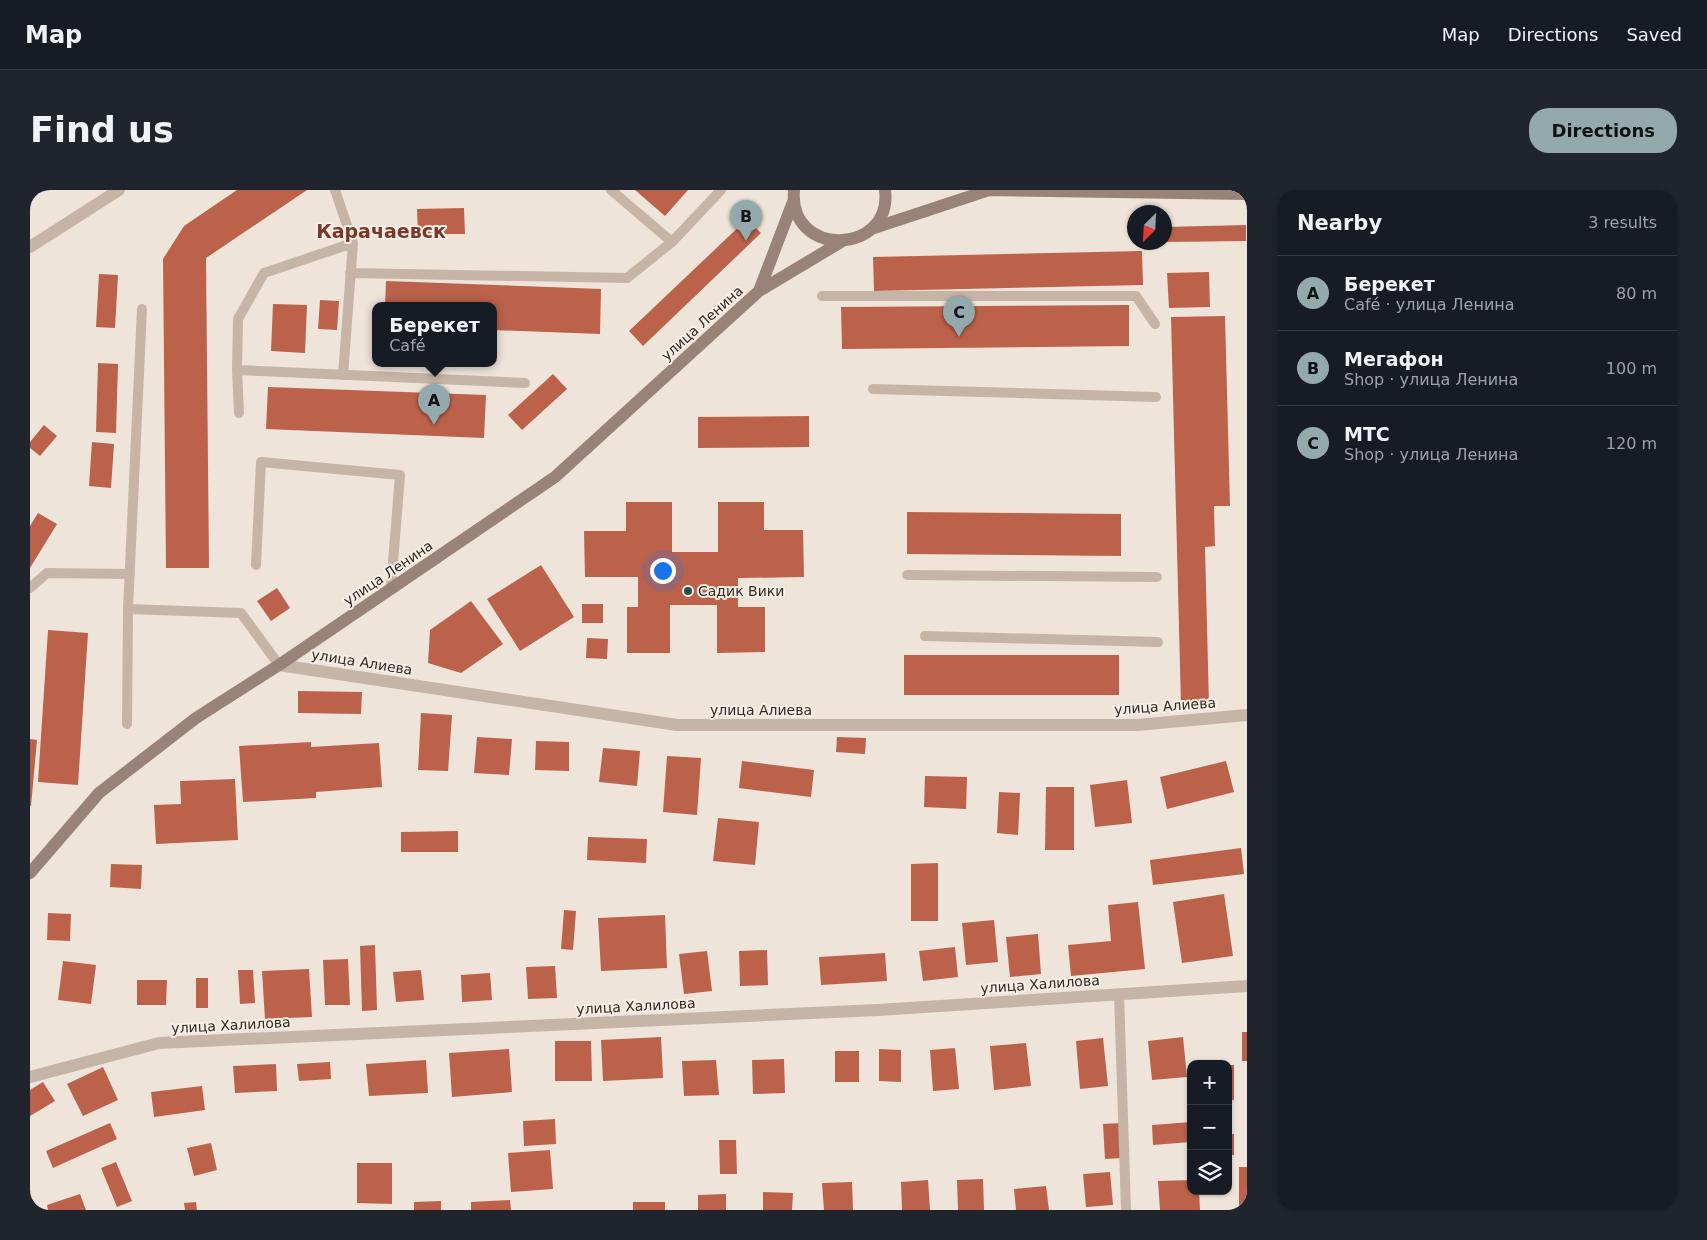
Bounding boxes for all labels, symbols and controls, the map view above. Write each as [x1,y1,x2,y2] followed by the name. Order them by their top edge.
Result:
[25,21,82,49] text: Map
[1442,24,1480,45] text: Map
[1508,24,1598,45] text: Directions
[1626,24,1682,45] text: Saved
[1529,108,1677,153] button: Directions
[30,110,174,150] text: Find us
[730,200,762,241] pin: B
[1127,205,1172,250] north arrow
[1297,211,1382,235] text: Nearby
[1588,213,1657,232] text: 3 results
[316,220,446,242] district label: Карачаевск
[1344,273,1435,295] text: Берекет
[658,282,746,364] street label: улица Ленина
[1307,284,1319,303] text: A
[1616,284,1657,303] text: 80 m
[1344,295,1515,314] text: Café · улица Ленина
[943,296,975,337] pin: C
[372,302,497,367] popup
[389,314,480,336] text: Берекет
[389,336,426,355] text: Café
[1344,348,1444,370] text: Мегафон
[1307,359,1319,378] text: B
[1606,359,1657,378] text: 100 m
[1344,370,1518,389] text: Shop · улица Ленина
[418,384,450,425] pin: A
[1344,423,1390,445] text: МТС
[1307,434,1319,453] text: C
[1606,434,1657,453] text: 120 m
[1344,445,1518,464] text: Shop · улица Ленина
[340,537,436,609] street label: улица Ленина
[650,558,676,584] your location
[698,583,784,599] place label: Садик Вики
[682,585,694,597] marker: Садик Вики
[310,646,414,678] street label: улица Алиева
[1114,694,1216,718] street label: улица Алиева
[710,702,812,718] street label: улица Алиева
[980,972,1100,996] street label: улица Халилова
[576,995,696,1017] street label: улица Халилова
[171,1014,291,1036] street label: улица Халилова
[1187,1060,1232,1195] map controls
[1187,1060,1232,1105] button: +
[1187,1105,1232,1150] button: −
[1187,1150,1232,1195] button: layers

